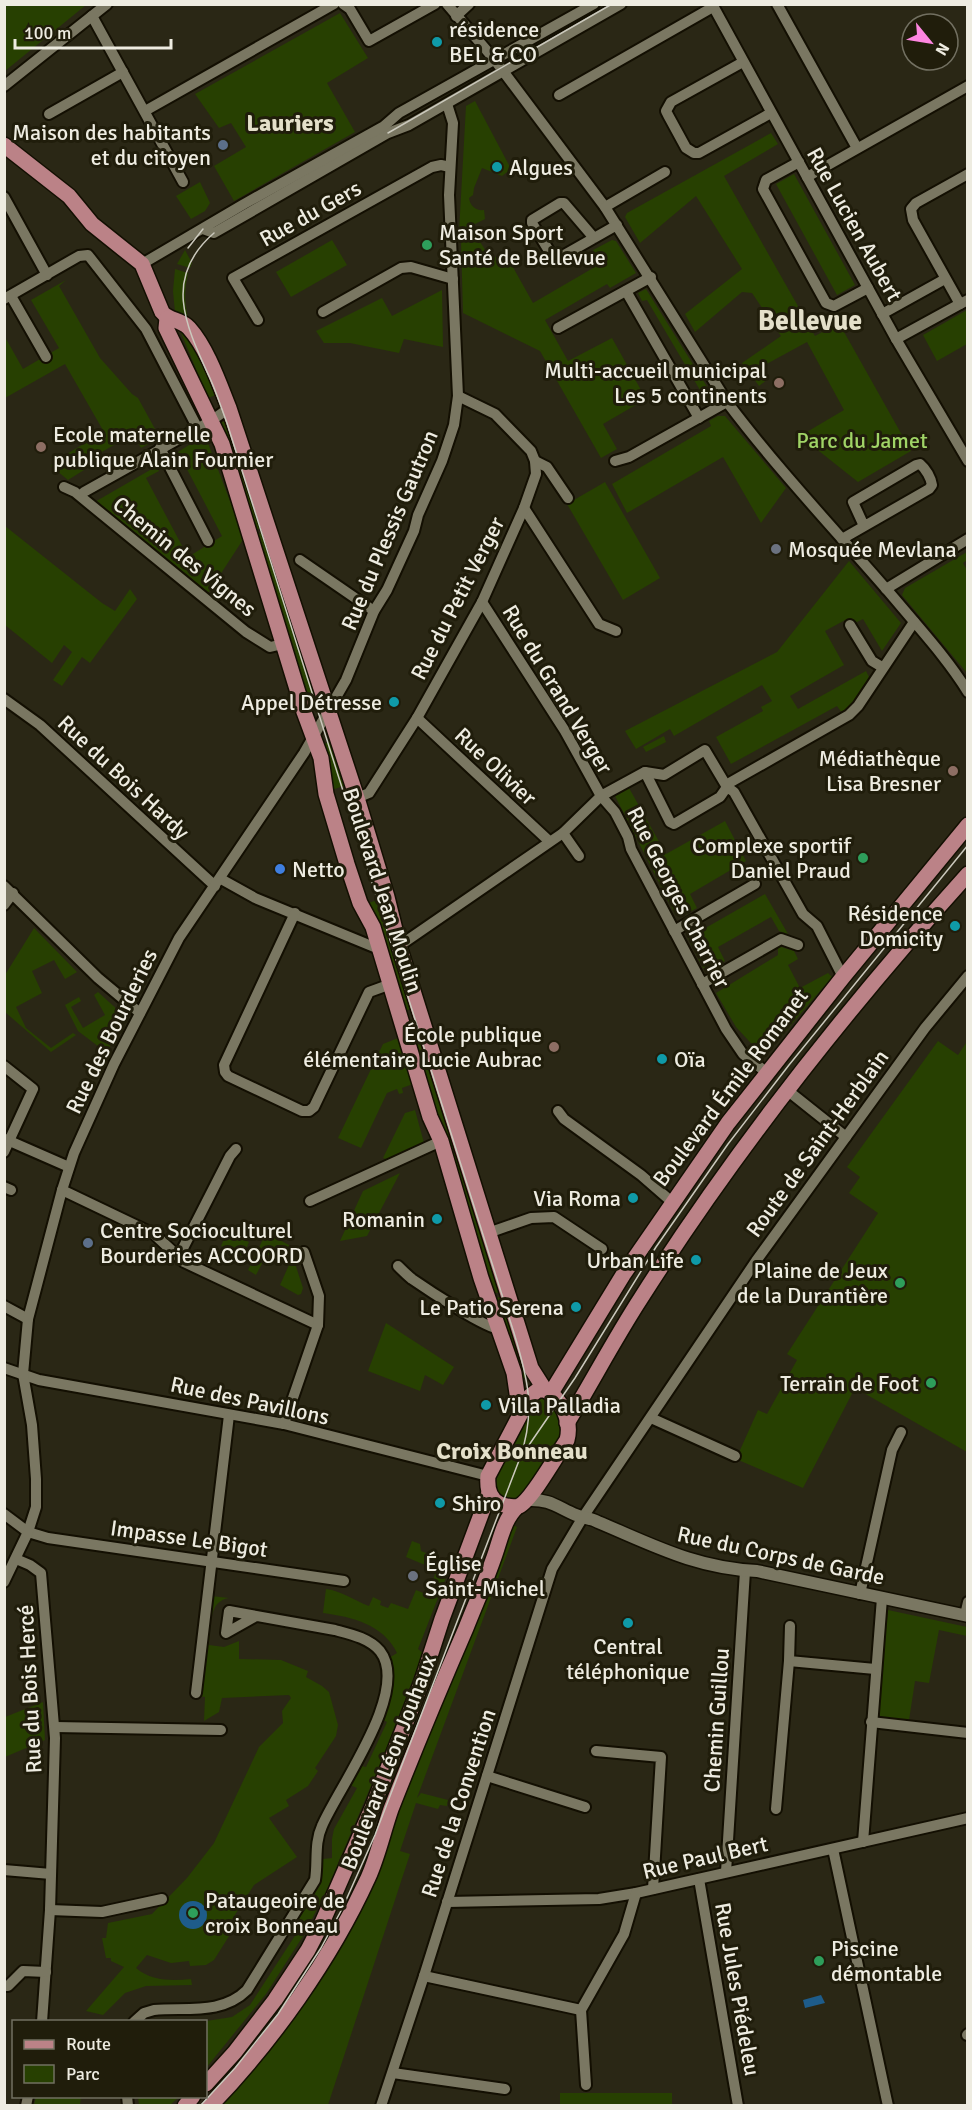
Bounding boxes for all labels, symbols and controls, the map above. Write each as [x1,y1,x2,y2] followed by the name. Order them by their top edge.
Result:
[15,12,171,50] scale bar
[900,12,960,72] north arrow
[449,16,539,68] place label: résidence BEL & CO
[24,22,71,44] text: 100 m
[430,35,444,49] marker: résidence BEL & CO
[931,39,954,59] text: N
[246,108,334,138] district label: Lauriers
[12,119,211,171] place label: Maison des habitants et du citoyen
[216,138,230,152] marker: Maison des habitants et du citoyen
[801,142,908,306] street label: Rue Lucien Aubert
[509,154,573,181] place label: Algues
[490,160,504,174] marker: Algues
[255,174,366,252] street label: Rue du Gers
[439,219,606,271] place label: Maison Sport Santé de Bellevue
[420,238,434,252] marker: Maison Sport Santé de Bellevue
[758,304,862,338] district label: Bellevue
[544,357,767,409] place label: Multi-accueil municipal Les 5 continents
[772,376,786,390] marker: Multi-accueil municipal Les 5 continents
[53,421,273,473] place label: Ecole maternelle publique Alain Fournier
[335,426,444,634] street label: Rue du Plessis Gautron
[796,427,928,454] park label: Parc du Jamet
[34,440,48,454] marker: Ecole maternelle publique Alain Fournier
[108,490,262,622] street label: Chemin des Vignes
[405,512,510,684] street label: Rue du Petit Verger
[788,536,957,563] place label: Mosquée Mevlana
[769,542,783,556] marker: Mosquée Mevlana
[497,600,619,778] street label: Rue du Grand Verger
[241,689,382,716] place label: Appel Détresse
[387,695,401,709] marker: Appel Détresse
[52,709,196,846] street label: Rue du Bois Hardy
[449,722,542,811] street label: Rue Olivier
[818,745,941,797] place label: Médiathèque Lisa Bresner
[946,764,960,778] marker: Médiathèque Lisa Bresner
[337,784,428,996] street label: Boulevard Jean Moulin
[621,802,736,993] street label: Rue Georges Charrier
[692,832,853,884] place label: Complexe sportif Daniel Praud
[856,851,870,865] marker: Complexe sportif Daniel Praud
[292,856,345,883] place label: Netto
[273,862,287,876] marker: Netto
[848,900,944,952] place label: Résidence Domicity
[948,919,962,933] marker: Résidence Domicity
[60,944,163,1118] street label: Rue des Bourderies
[647,983,814,1192] street label: Boulevard Émile Romanet
[303,1021,542,1073] place label: École publique élémentaire Lucie Aubrac
[547,1040,561,1054] marker: École publique élémentaire Lucie Aubrac
[740,1044,895,1242] street label: Route de Saint-Herblain
[674,1046,706,1073] place label: Oïa
[655,1052,669,1066] marker: Oïa
[533,1185,621,1212] place label: Via Roma
[626,1191,640,1205] marker: Via Roma
[342,1206,425,1233] place label: Romanin
[430,1212,444,1226] marker: Romanin
[100,1217,303,1269] place label: Centre Socioculturel Bourderies ACCOORD
[81,1236,95,1250] marker: Centre Socioculturel Bourderies ACCOORD
[586,1247,684,1274] place label: Urban Life
[689,1253,703,1267] marker: Urban Life
[737,1257,888,1309] place label: Plaine de Jeux de la Durantière
[893,1276,907,1290] marker: Plaine de Jeux de la Durantière
[419,1294,564,1321] place label: Le Patio Serena
[569,1300,583,1314] marker: Le Patio Serena
[168,1370,332,1431] street label: Rue des Pavillons
[780,1370,919,1397] place label: Terrain de Foot
[924,1376,938,1390] marker: Terrain de Foot
[498,1392,621,1419] place label: Villa Palladia
[479,1398,493,1412] marker: Villa Palladia
[436,1436,588,1466] district label: Croix Bonneau
[452,1490,501,1517] place label: Shiro
[433,1496,447,1510] marker: Shiro
[109,1514,270,1563] street label: Impasse Le Bigot
[675,1520,887,1591] street label: Rue du Corps de Garde
[425,1550,545,1602] place label: Église Saint-Michel
[406,1569,420,1583] marker: Église Saint-Michel
[12,1604,47,1774] street label: Rue du Bois Hercé
[621,1616,635,1630] marker: Central téléphonique
[566,1633,690,1685] place label: Central téléphonique
[698,1647,735,1793] street label: Chemin Guillou
[335,1651,442,1874] street label: Boulevard Léon Jouhaux
[415,1705,502,1901] street label: Rue de la Convention
[640,1830,771,1885] street label: Rue Paul Bert
[205,1887,345,1939] place label: Pataugeoire de croix Bonneau
[709,1900,766,2078] street label: Rue Jules Piédeleu
[186,1906,200,1920] marker: Pataugeoire de croix Bonneau
[831,1935,942,1987] place label: Piscine démontable
[812,1954,826,1968] marker: Piscine démontable
[12,2020,207,2098] legend
[66,2033,111,2055] text: Route
[66,2063,100,2085] text: Parc

